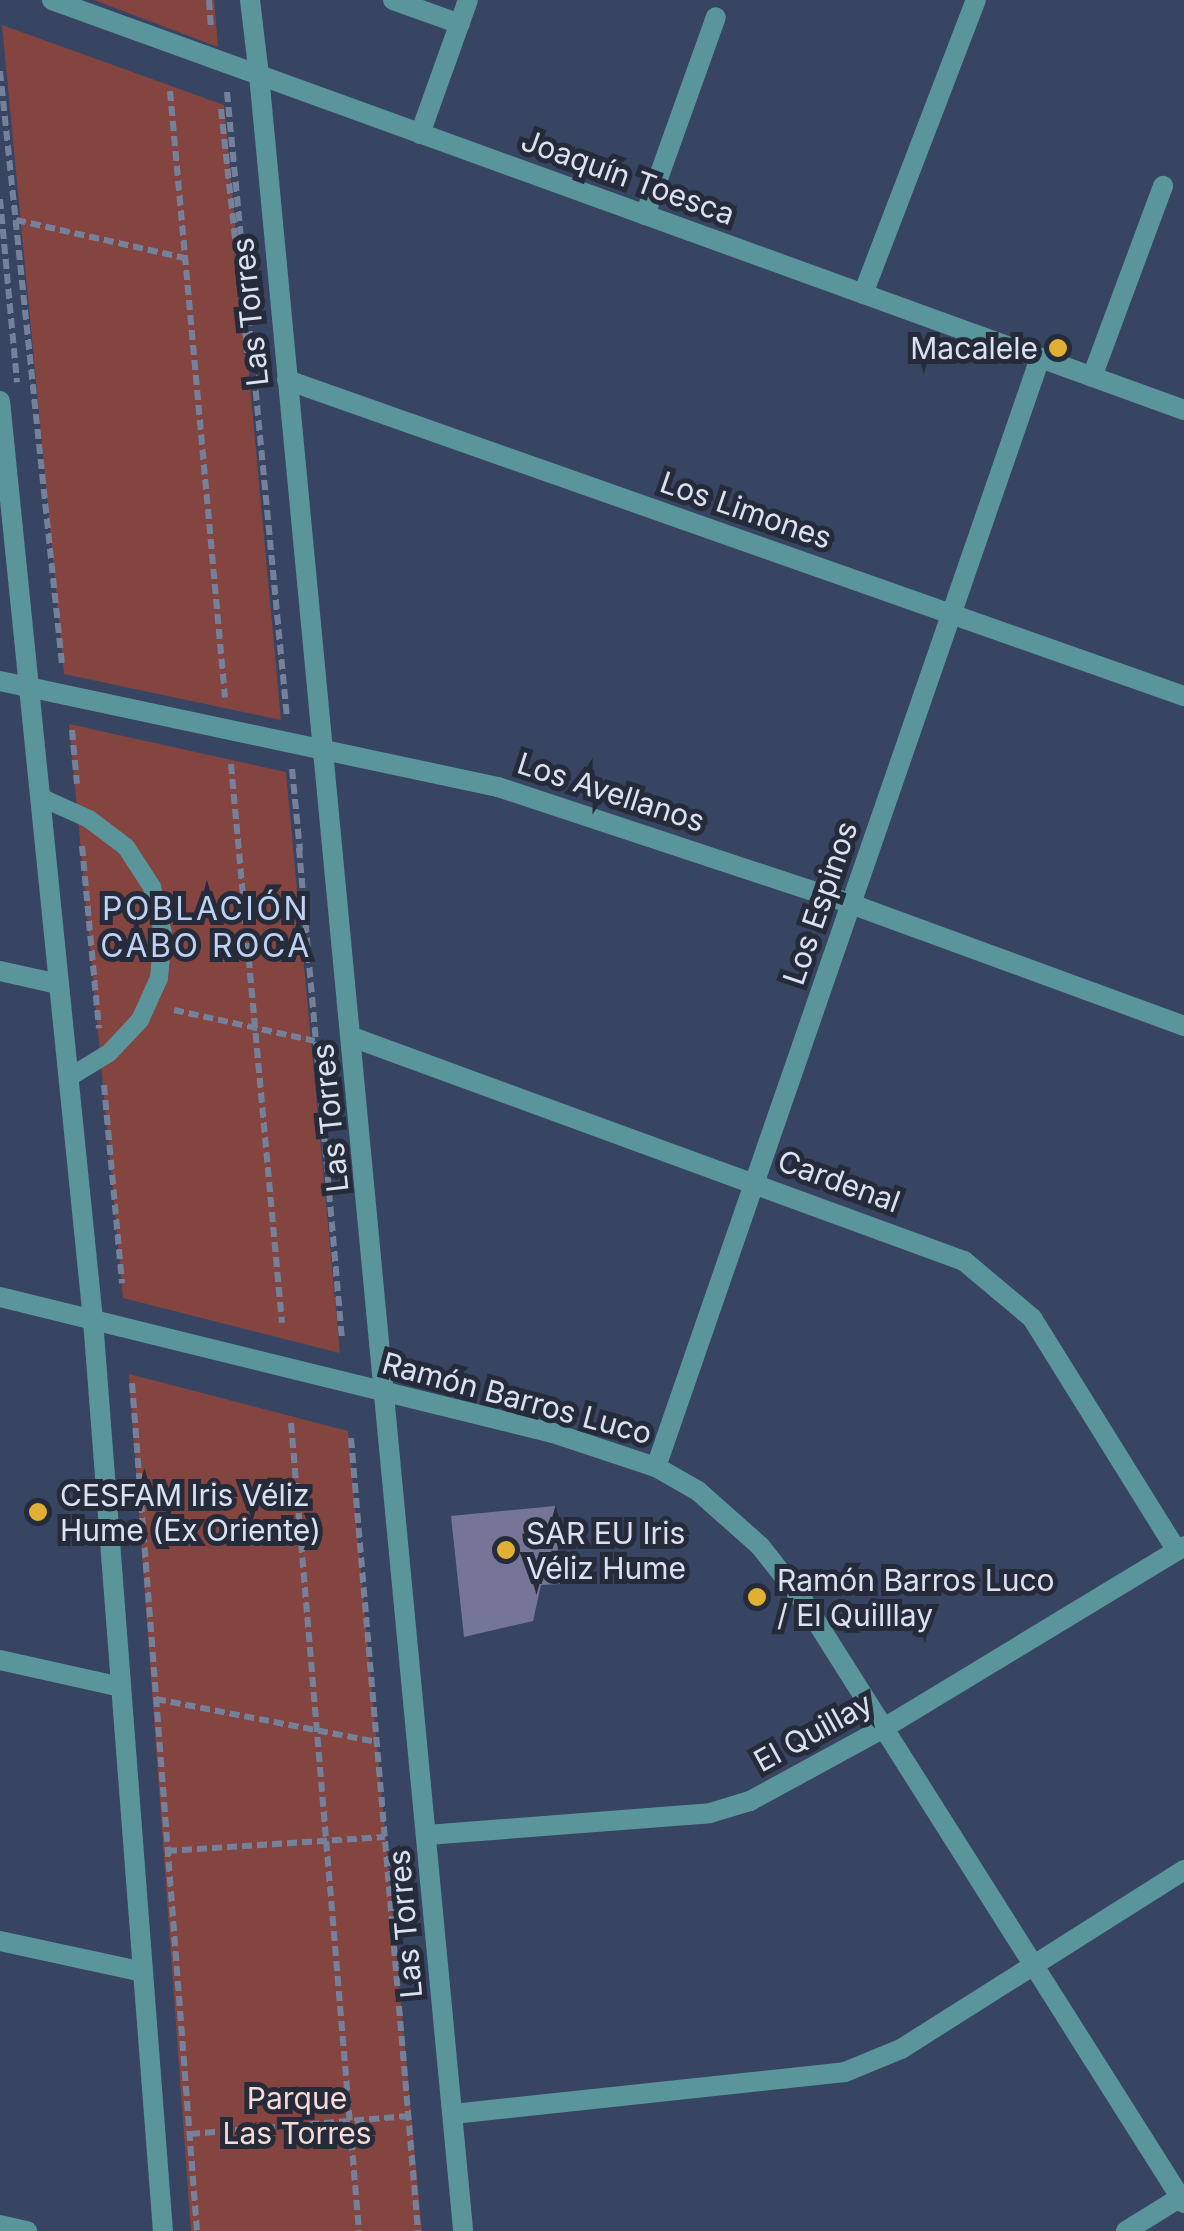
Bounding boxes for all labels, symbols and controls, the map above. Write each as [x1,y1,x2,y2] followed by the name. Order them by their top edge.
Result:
[516,122,740,232] street label: Joaquín Toesca
[224,236,276,388] street label: Las Torres
[910,330,1038,366] place label: Macalele
[1047,337,1069,359] marker: Macalele
[656,464,836,556] street label: Los Limones
[513,745,709,839] street label: Los Avellanos
[775,817,865,989] street label: Los Espinos
[100,891,312,966] district label: POBLACIÓN CABO ROCA
[304,1042,356,1194] street label: Las Torres
[773,1142,905,1220] street label: Cardenal
[378,1345,656,1451] street label: Ramón Barros Luco
[60,1477,321,1548] place label: CESFAM Iris Véliz Hume (Ex Oriente)
[25,1499,51,1525] marker: CESFAM Iris Véliz Hume (Ex Oriente)
[526,1515,686,1586] place label: SAR EU Iris Véliz Hume
[495,1539,517,1561] marker: SAR EU Iris Véliz Hume
[777,1562,1055,1632] place label: Ramón Barros Luco / El Quilllay
[746,1586,768,1608] marker: Ramón Barros Luco / El Quilllay
[748,1685,878,1779] street label: El Quillay
[381,1848,429,2000] street label: Las Torres
[223,2080,371,2150] park label: Parque Las Torres

